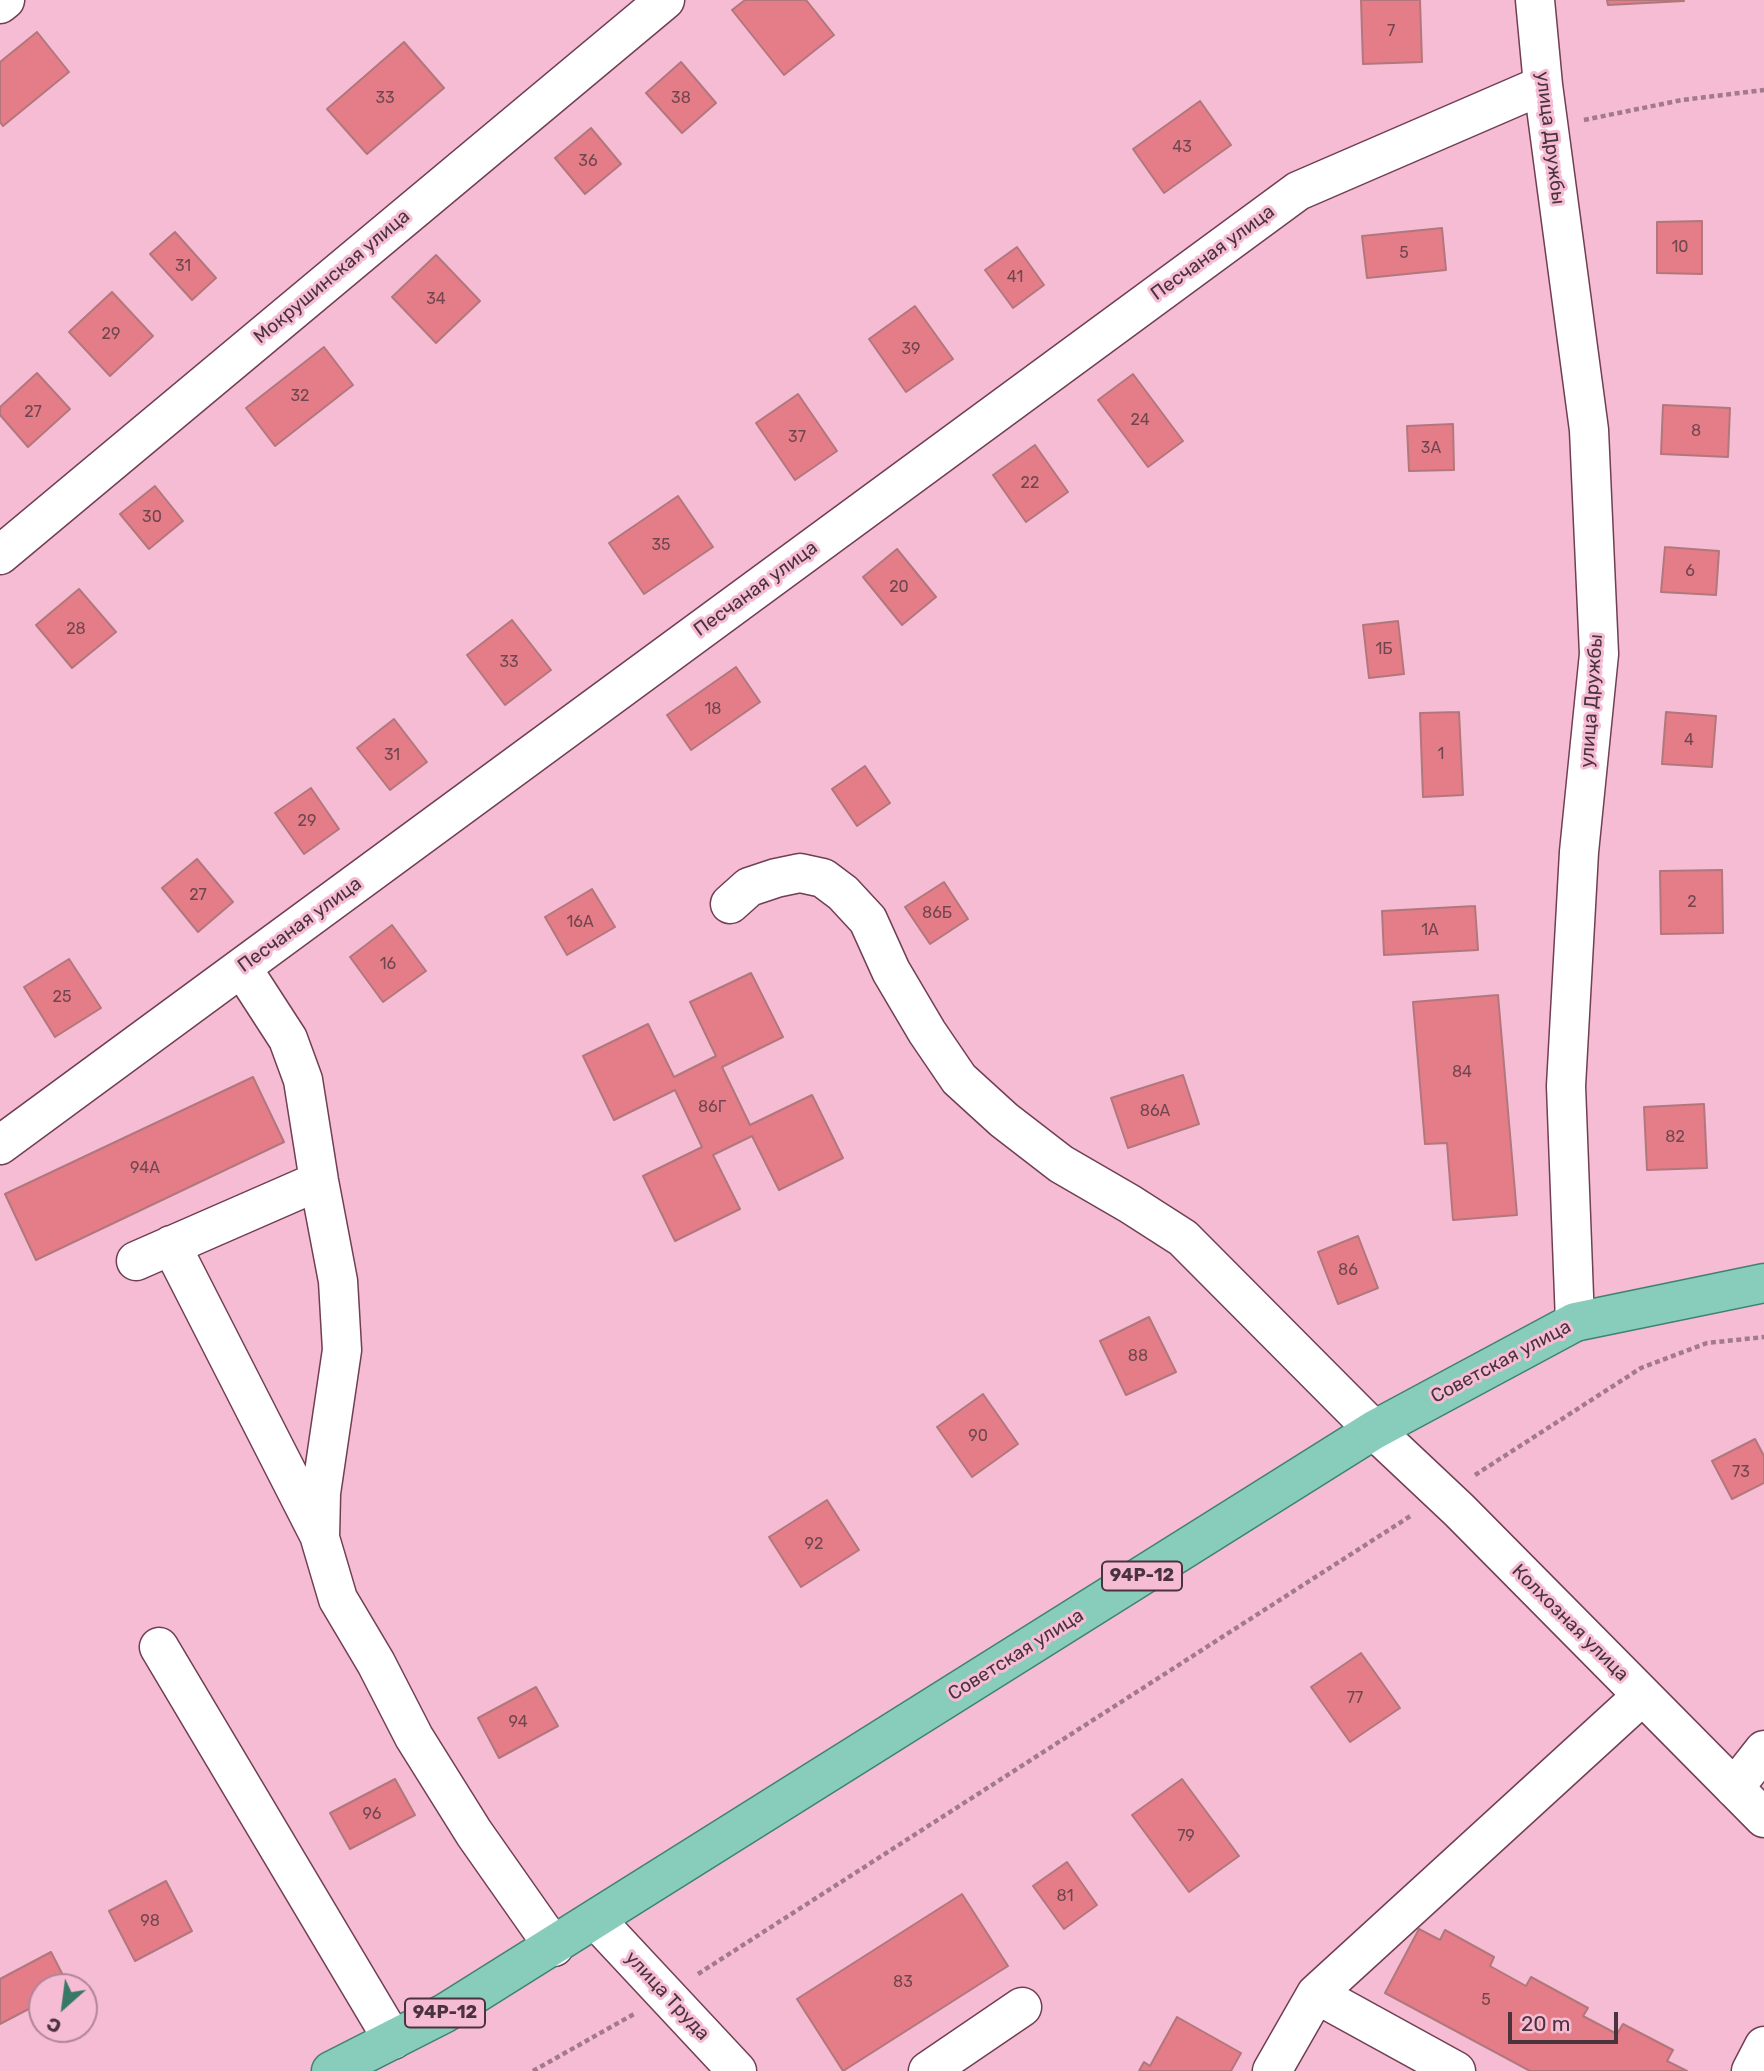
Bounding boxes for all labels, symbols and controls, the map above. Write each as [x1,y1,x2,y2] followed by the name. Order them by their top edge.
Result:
[1387,21,1395,41] house number: 7
[1531,70,1569,206] street label: улица Дружбы
[375,88,395,108] house number: 33
[671,88,691,108] house number: 38
[1172,137,1192,157] house number: 43
[578,151,598,171] house number: 36
[1147,200,1279,306] street label: Песчаная улица
[249,205,415,349] street label: Мокрушинская улица
[1671,237,1689,257] house number: 10
[1399,243,1409,263] house number: 5
[175,256,191,276] house number: 31
[1007,267,1023,287] house number: 41
[426,289,446,309] house number: 34
[102,324,120,344] house number: 29
[901,339,921,359] house number: 39
[290,386,310,406] house number: 32
[24,402,42,422] house number: 27
[1130,410,1150,430] house number: 24
[1691,421,1701,441] house number: 8
[788,427,806,447] house number: 37
[1421,438,1441,458] house number: 3А
[1021,473,1039,493] house number: 22
[142,507,162,527] house number: 30
[651,535,671,555] house number: 35
[690,536,822,642] street label: Песчаная улица
[1685,561,1695,581] house number: 6
[889,577,909,597] house number: 20
[66,619,86,639] house number: 28
[1576,633,1608,769] street label: улица Дружбы
[1375,639,1393,659] house number: 1Б
[499,652,519,672] house number: 33
[704,699,722,719] house number: 18
[1684,730,1694,750] house number: 4
[1438,744,1444,764] house number: 1
[384,745,400,765] house number: 31
[298,811,316,831] house number: 29
[234,872,366,978] street label: Песчаная улица
[189,885,207,905] house number: 27
[1687,892,1697,912] house number: 2
[922,903,952,923] house number: 86Б
[566,912,594,932] house number: 16А
[1421,920,1439,940] house number: 1А
[380,954,396,974] house number: 16
[53,987,71,1007] house number: 25
[1452,1062,1472,1082] house number: 84
[698,1097,726,1117] house number: 86Г
[1140,1101,1170,1121] house number: 86А
[1665,1127,1685,1147] house number: 82
[130,1158,160,1178] house number: 94А
[1338,1260,1358,1280] house number: 86
[1427,1315,1575,1409] street label: Советская улица
[1128,1346,1148,1366] house number: 88
[968,1426,988,1446] house number: 90
[1732,1462,1750,1482] house number: 73
[805,1534,823,1554] house number: 92
[1507,1560,1633,1686] street label: Колхозная улица
[1102,1562,1182,1590] road number: 94Р-12
[944,1604,1088,1706] street label: Советская улица
[1347,1688,1363,1708] house number: 77
[508,1712,528,1732] house number: 94
[363,1804,381,1824] house number: 96
[1177,1826,1195,1846] house number: 79
[1056,1886,1074,1906] house number: 81
[140,1911,160,1931] house number: 98
[620,1947,714,2045] street label: улица Труда
[893,1972,913,1992] house number: 83
[28,1973,98,2043] north arrow
[1481,1990,1491,2010] house number: 5
[1512,1997,1622,2041] scale bar
[405,1998,485,2027] road number: 94Р-12
[1521,2011,1570,2036] text: 20 m
[43,2012,65,2039] text: С

